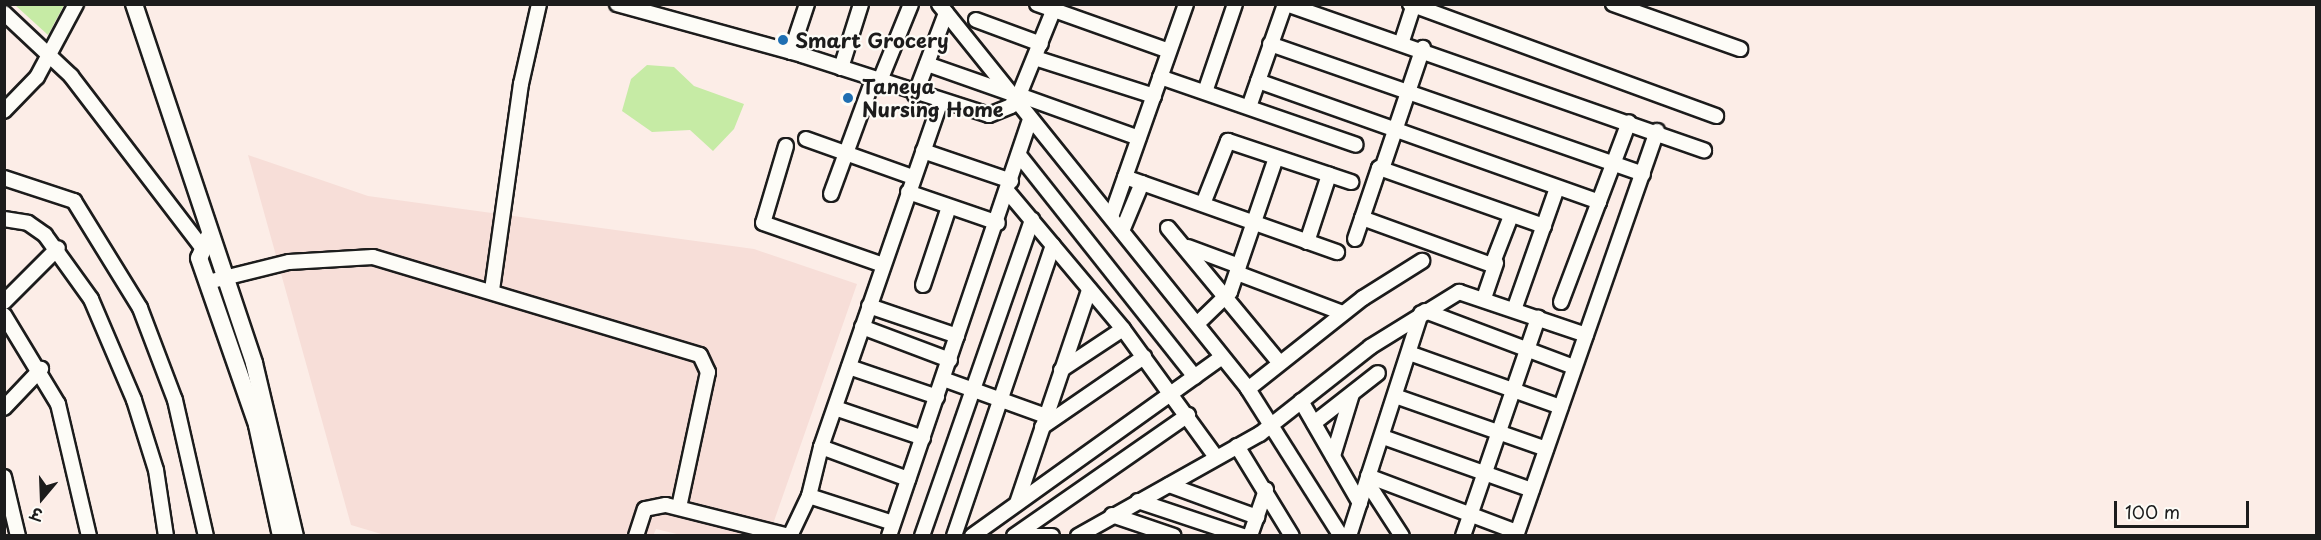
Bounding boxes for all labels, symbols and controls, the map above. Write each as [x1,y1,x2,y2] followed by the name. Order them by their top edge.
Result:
[795,28,948,52] place label: Smart Grocery
[776,33,790,47] marker: Smart Grocery
[862,74,1005,121] place label: Taneya Nursing Home
[839,89,857,107] marker: Taneya Nursing Home
[12,468,72,528] north arrow
[2117,489,2252,527] scale bar
[2125,498,2180,525] text: 100 m
[27,502,45,528] text: उ

